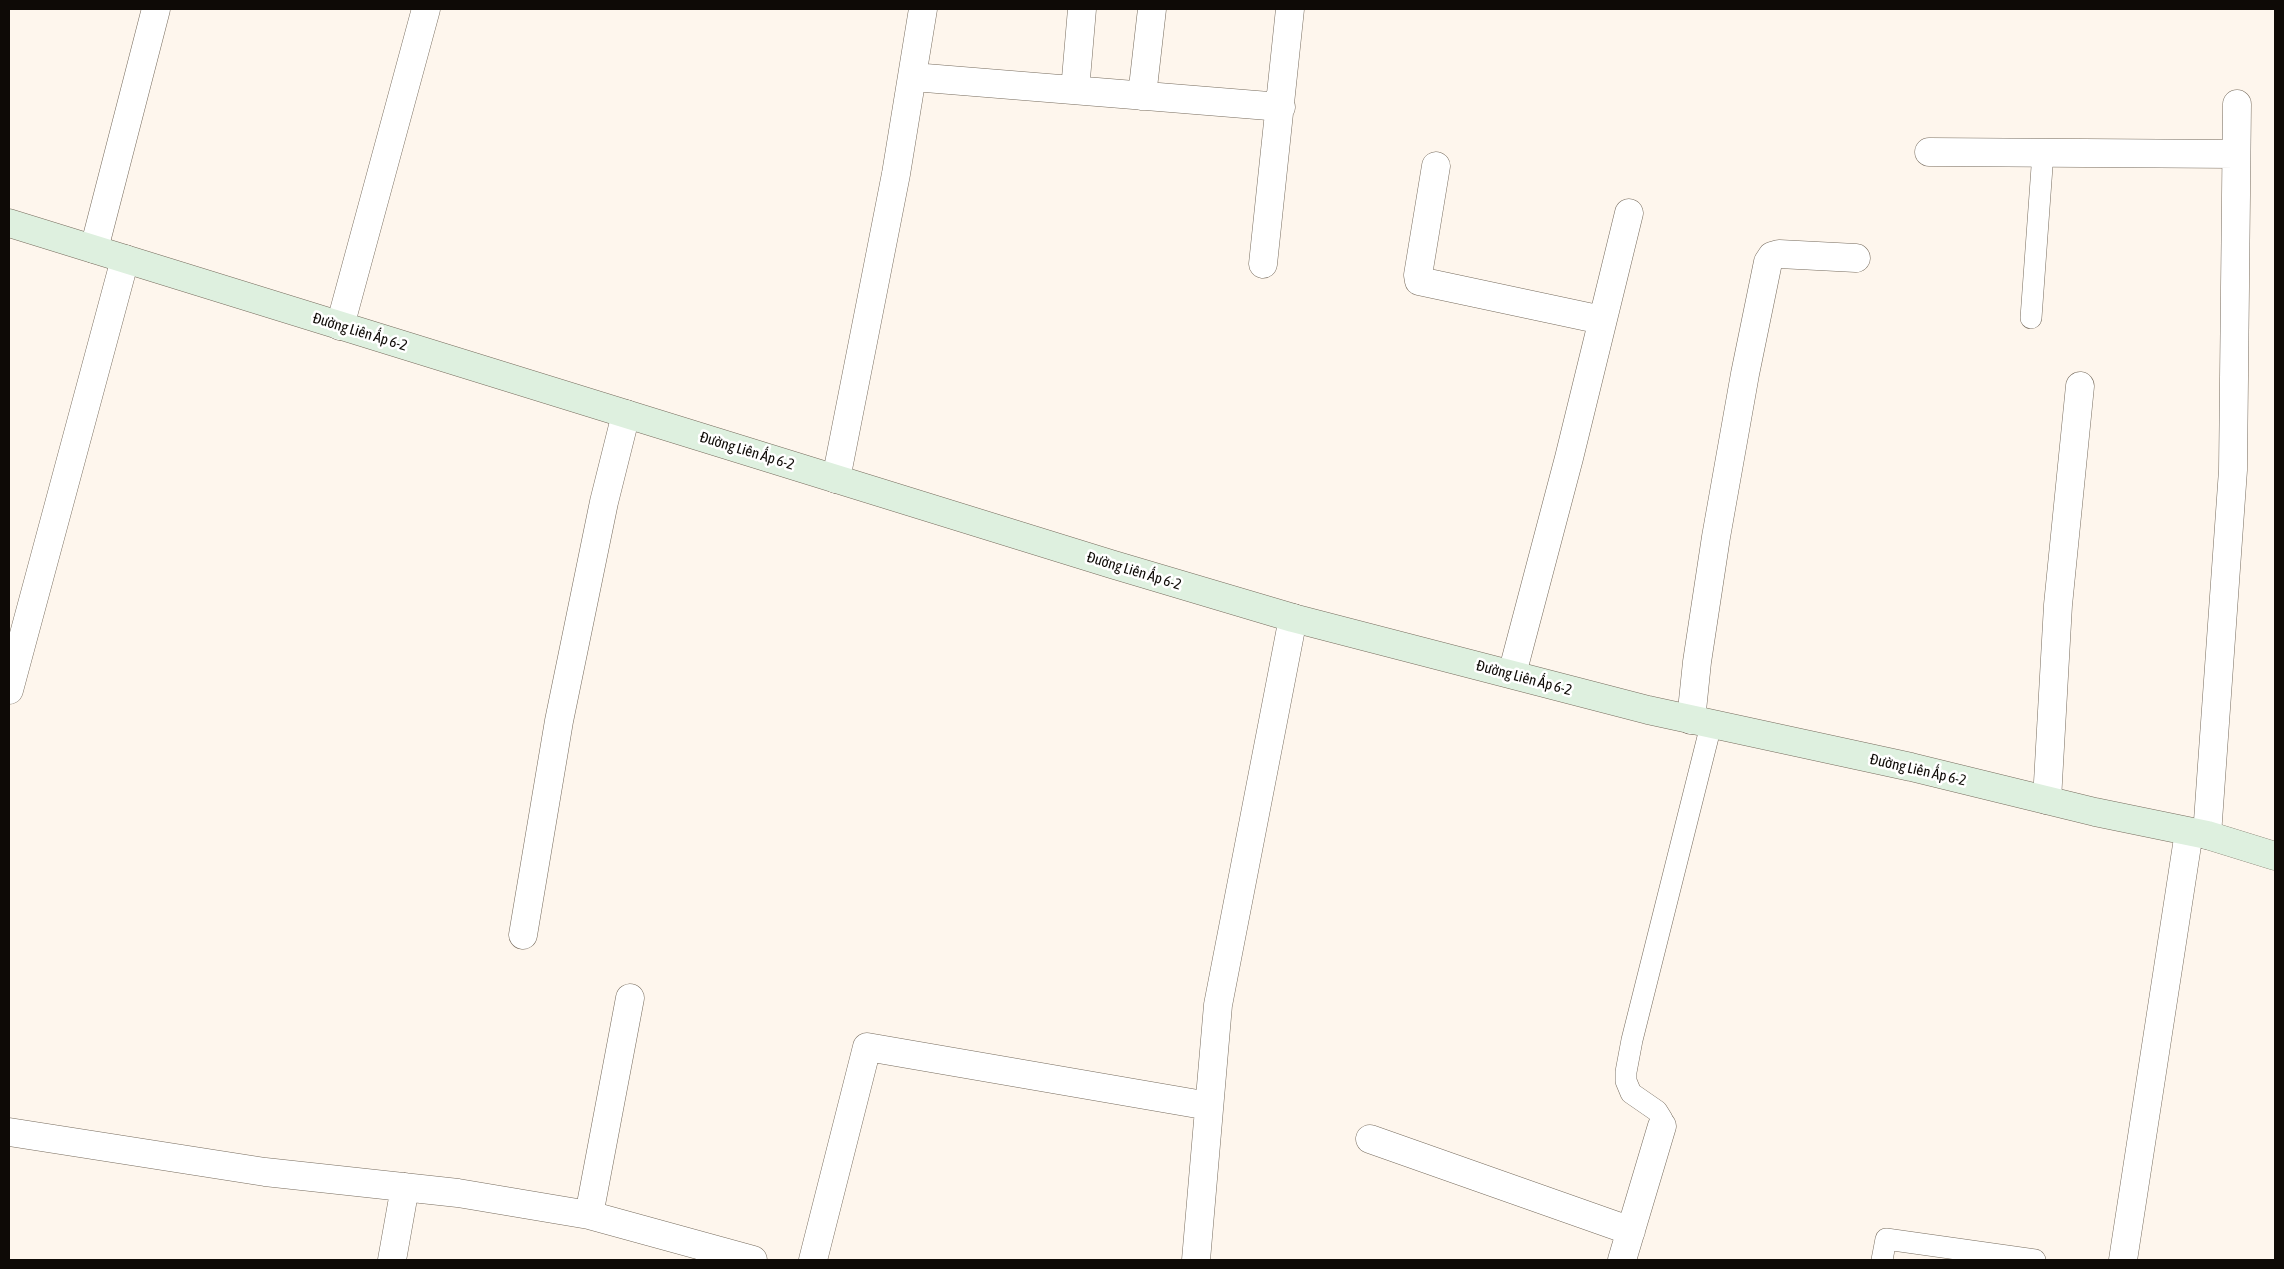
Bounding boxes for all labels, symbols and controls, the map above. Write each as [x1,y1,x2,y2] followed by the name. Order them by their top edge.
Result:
[310,309,410,355] street label: Đường Liên Ấp 6-2
[697,428,797,474] street label: Đường Liên Ấp 6-2
[1084,548,1184,594] street label: Đường Liên Ấp 6-2
[1474,657,1574,699] street label: Đường Liên Ấp 6-2
[1868,750,1968,790] street label: Đường Liên Ấp 6-2

